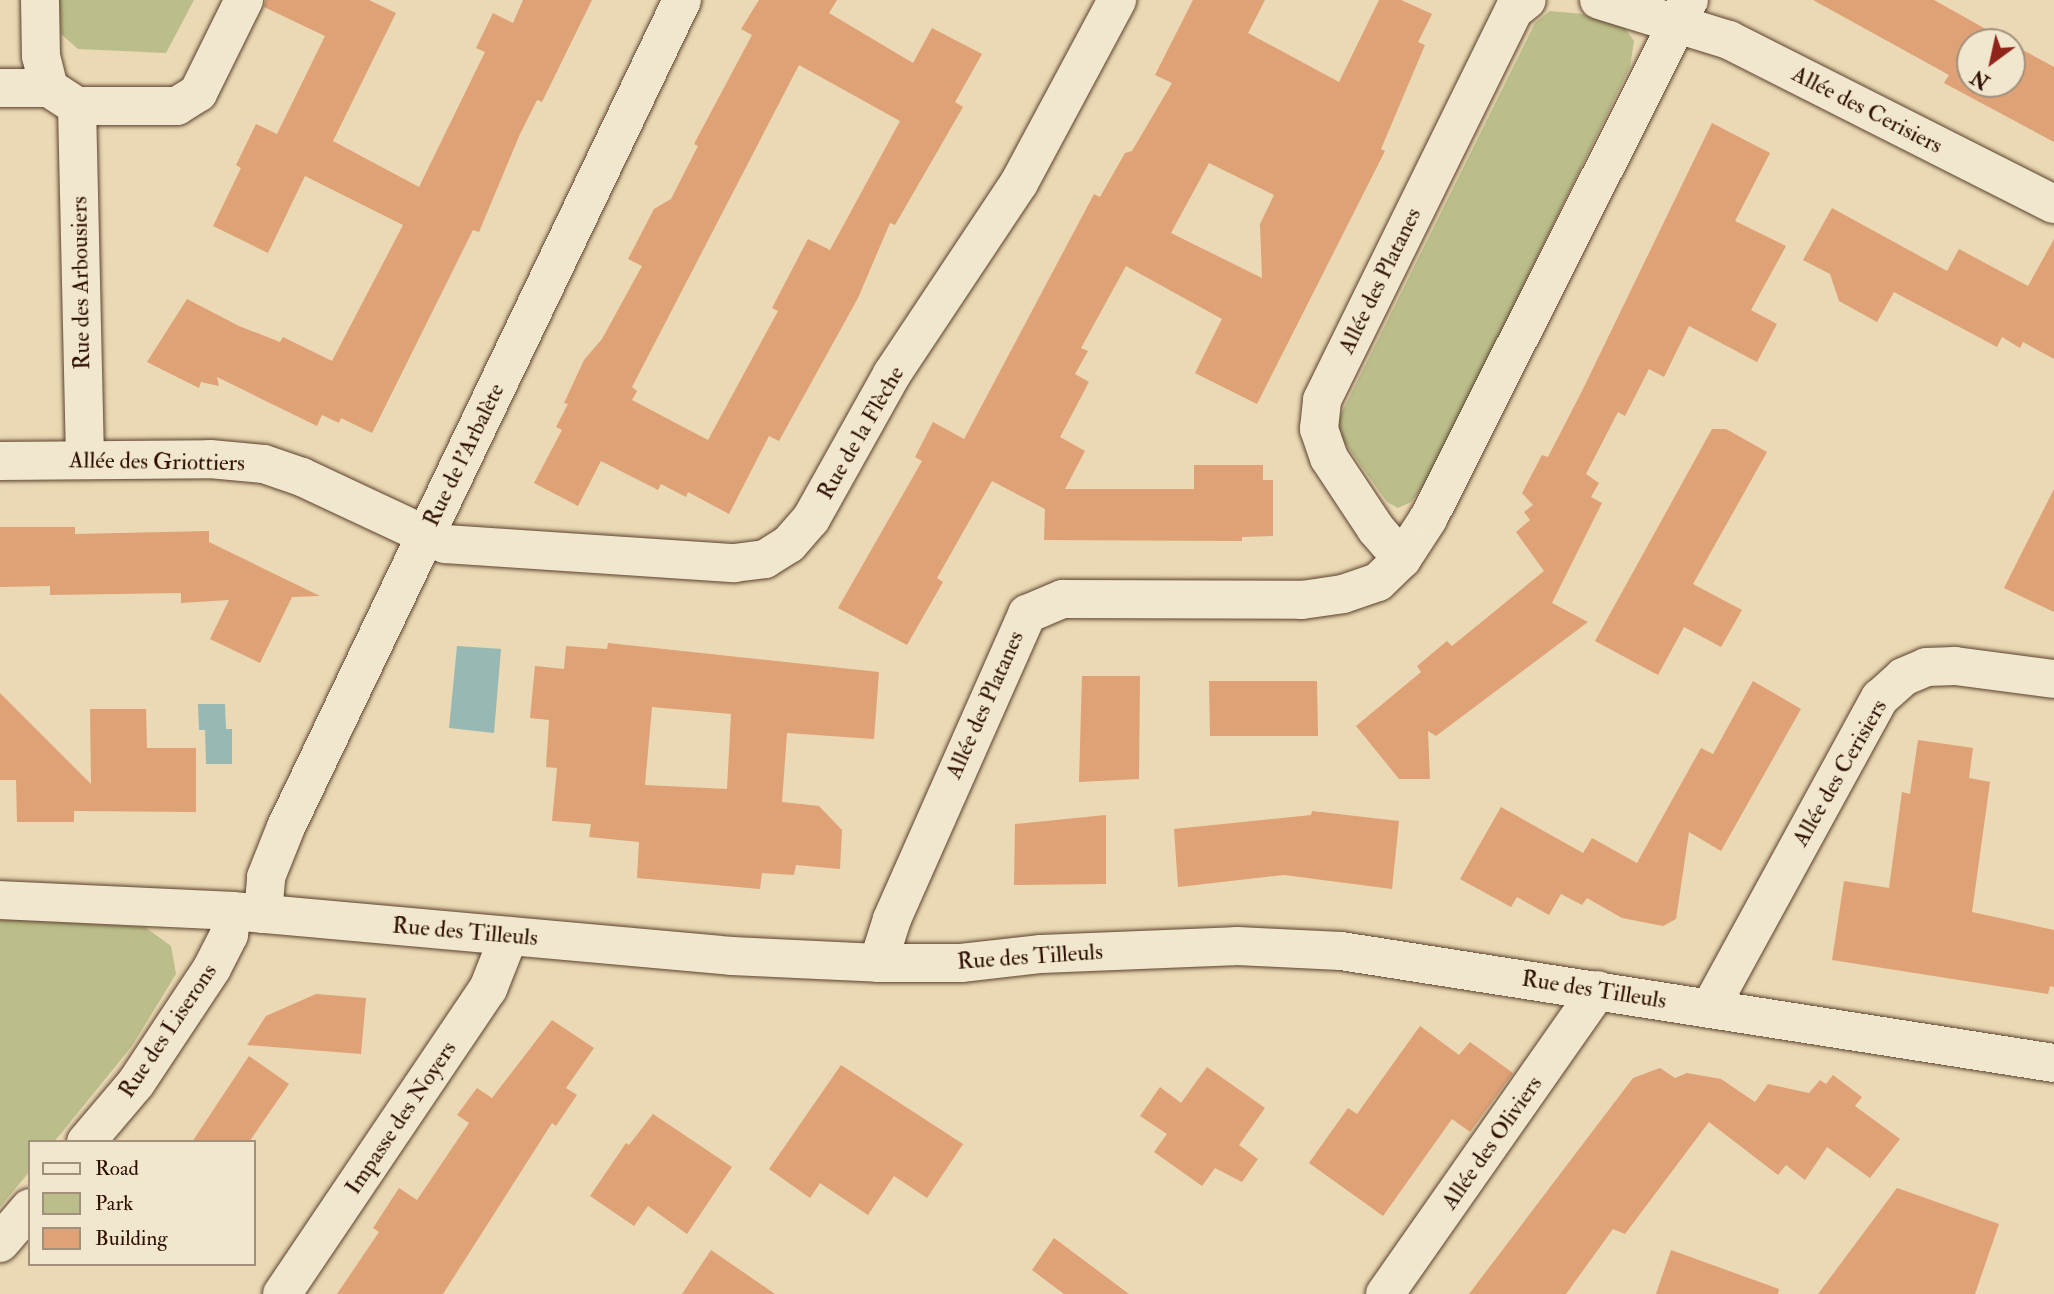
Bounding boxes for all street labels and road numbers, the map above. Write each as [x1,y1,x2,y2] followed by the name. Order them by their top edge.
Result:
[1787,60,1947,160] street label: Allée des Cerisiers
[66,196,96,370] street label: Rue des Arbousiers
[1333,203,1427,359] street label: Allée des Platanes
[812,361,910,505] street label: Rue de la Flèche
[417,379,511,531] street label: Rue de l’Arbalète
[69,447,245,477] street label: Allée des Griottiers
[940,627,1030,783] street label: Allée des Platanes
[1787,695,1893,851] street label: Allée des Cerisiers
[391,912,539,952] street label: Rue des Tilleuls
[956,938,1104,976] street label: Rue des Tilleuls
[113,959,223,1103] street label: Rue des Liserons
[1520,965,1668,1015] street label: Rue des Tilleuls
[339,1036,463,1200] street label: Impasse des Noyers
[1436,1071,1548,1215] street label: Allée des Oliviers

